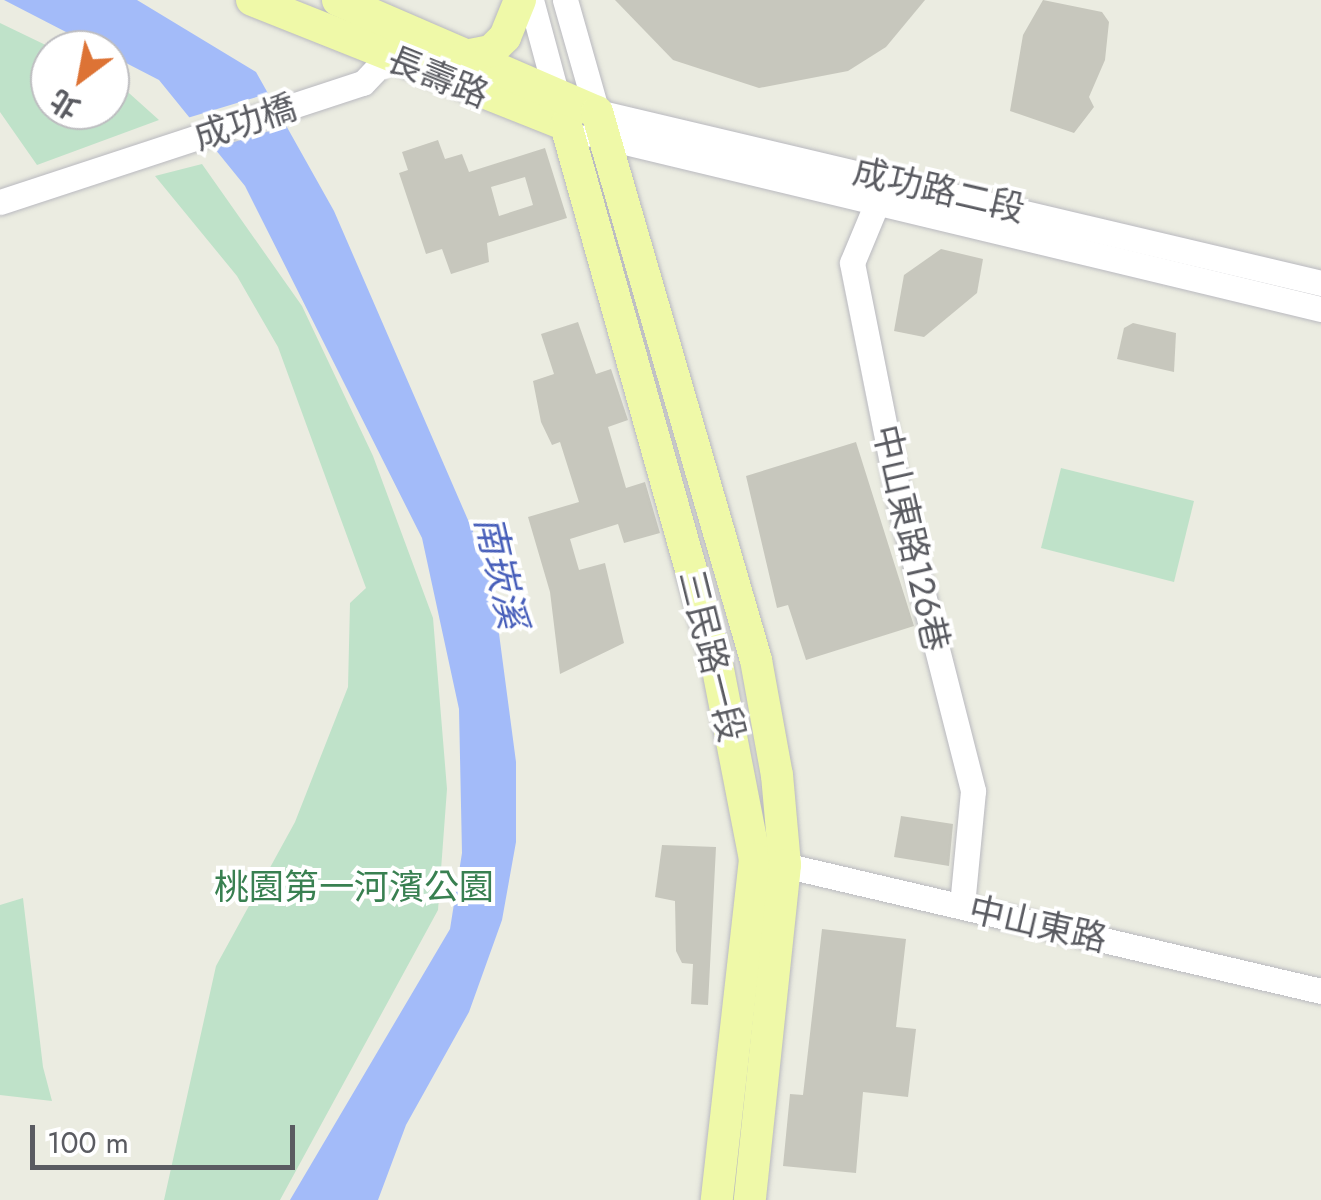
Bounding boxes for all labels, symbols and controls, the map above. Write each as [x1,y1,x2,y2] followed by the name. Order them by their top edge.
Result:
[30,30,130,130] north arrow
[381,38,495,116] street label: 長壽路
[42,79,88,129] text: 北
[189,86,301,158] street label: 成功橋
[849,150,1029,230] street label: 成功路二段
[865,421,957,655] street label: 中山東路126巷
[466,511,536,633] water label: 南崁溪
[670,566,754,746] street label: 三民路一段
[214,866,494,908] park label: 桃園第一河濱公園
[965,888,1111,960] street label: 中山東路
[35,1105,300,1167] scale bar
[47,1121,129,1164] text: 100 m

